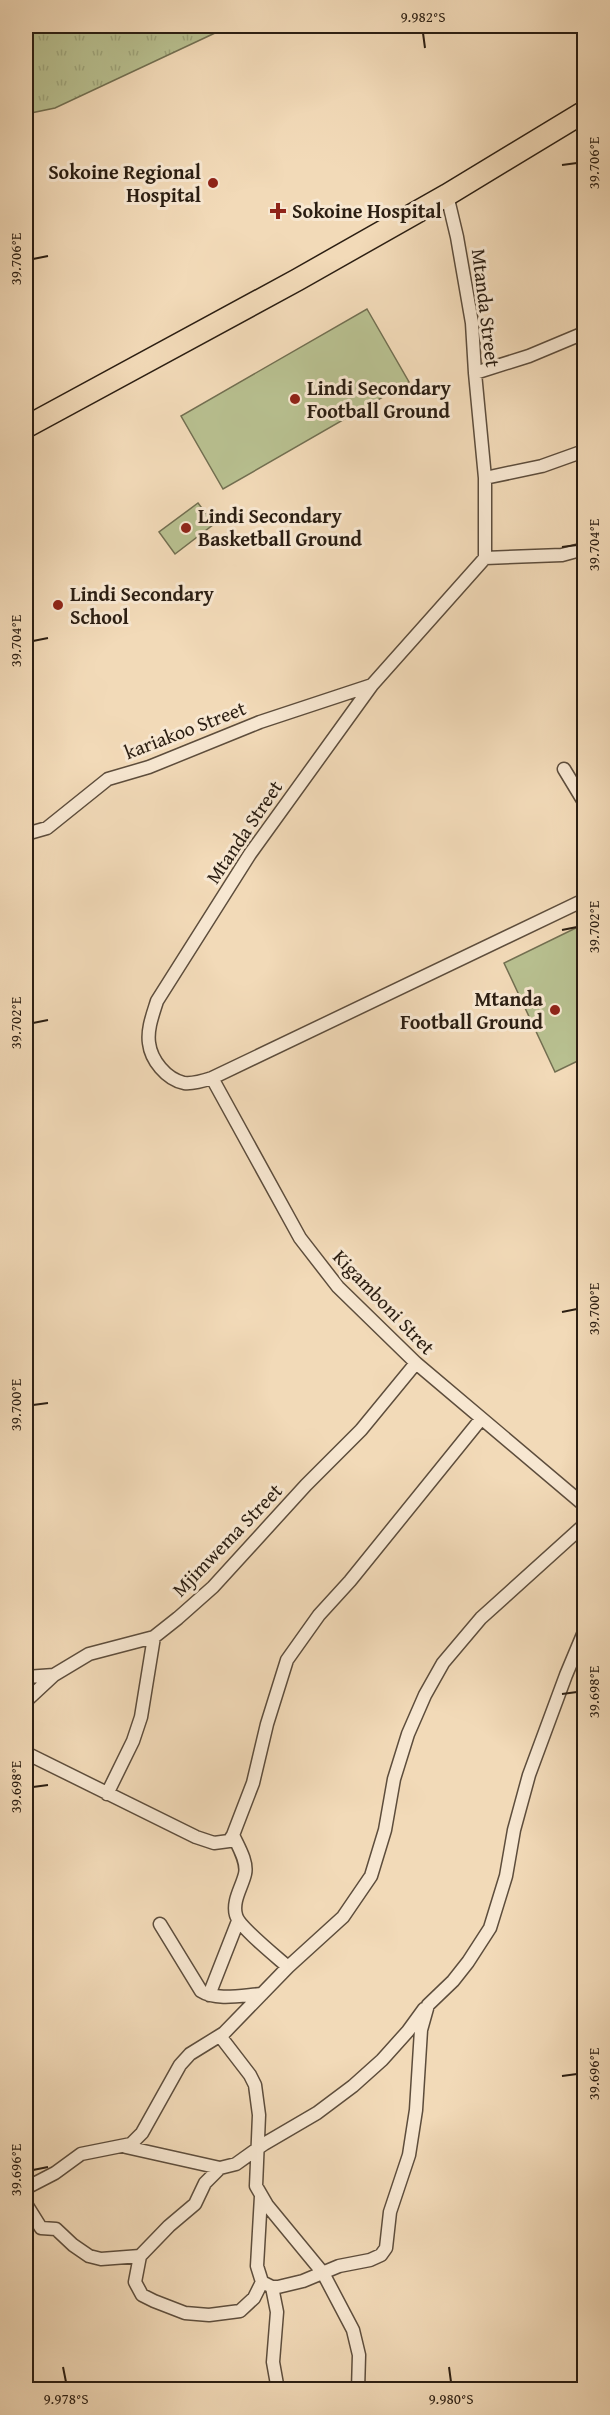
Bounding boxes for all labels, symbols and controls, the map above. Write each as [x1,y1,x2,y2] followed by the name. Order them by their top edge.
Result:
[400,6,446,27] text: 9.982°S
[583,136,604,189] text: 39.706°E
[48,157,201,209] place label: Sokoine Regional Hospital
[206,176,220,190] marker: Sokoine Regional Hospital
[292,196,442,225] place label: Sokoine Hospital
[269,202,287,220] marker: Sokoine Hospital
[5,232,26,285] text: 39.706°E
[465,247,508,369] street label: Mtanda Street
[307,373,451,425] place label: Lindi Secondary Football Ground
[288,392,302,406] marker: Lindi Secondary Football Ground
[198,501,363,553] place label: Lindi Secondary Basketball Ground
[583,518,604,571] text: 39.704°E
[179,521,193,535] marker: Lindi Secondary Basketball Ground
[70,579,214,631] place label: Lindi Secondary School
[51,598,65,612] marker: Lindi Secondary School
[5,614,26,667] text: 39.704°E
[120,693,250,766] street label: kariakoo Street
[198,774,289,889] street label: Mtanda Street
[583,900,604,953] text: 39.702°E
[400,984,544,1036] place label: Mtanda Football Ground
[5,996,26,1049] text: 39.702°E
[548,1003,562,1017] marker: Mtanda Football Ground
[327,1243,442,1361] street label: Kigamboni Stret
[583,1282,604,1335] text: 39.700°E
[5,1378,26,1431] text: 39.700°E
[165,1476,288,1603] street label: Mjimwema Street
[583,1665,604,1718] text: 39.698°E
[5,1760,26,1813] text: 39.698°E
[583,2047,604,2100] text: 39.696°E
[5,2143,26,2196] text: 39.696°E
[43,2388,89,2409] text: 9.978°S
[428,2388,474,2409] text: 9.980°S

